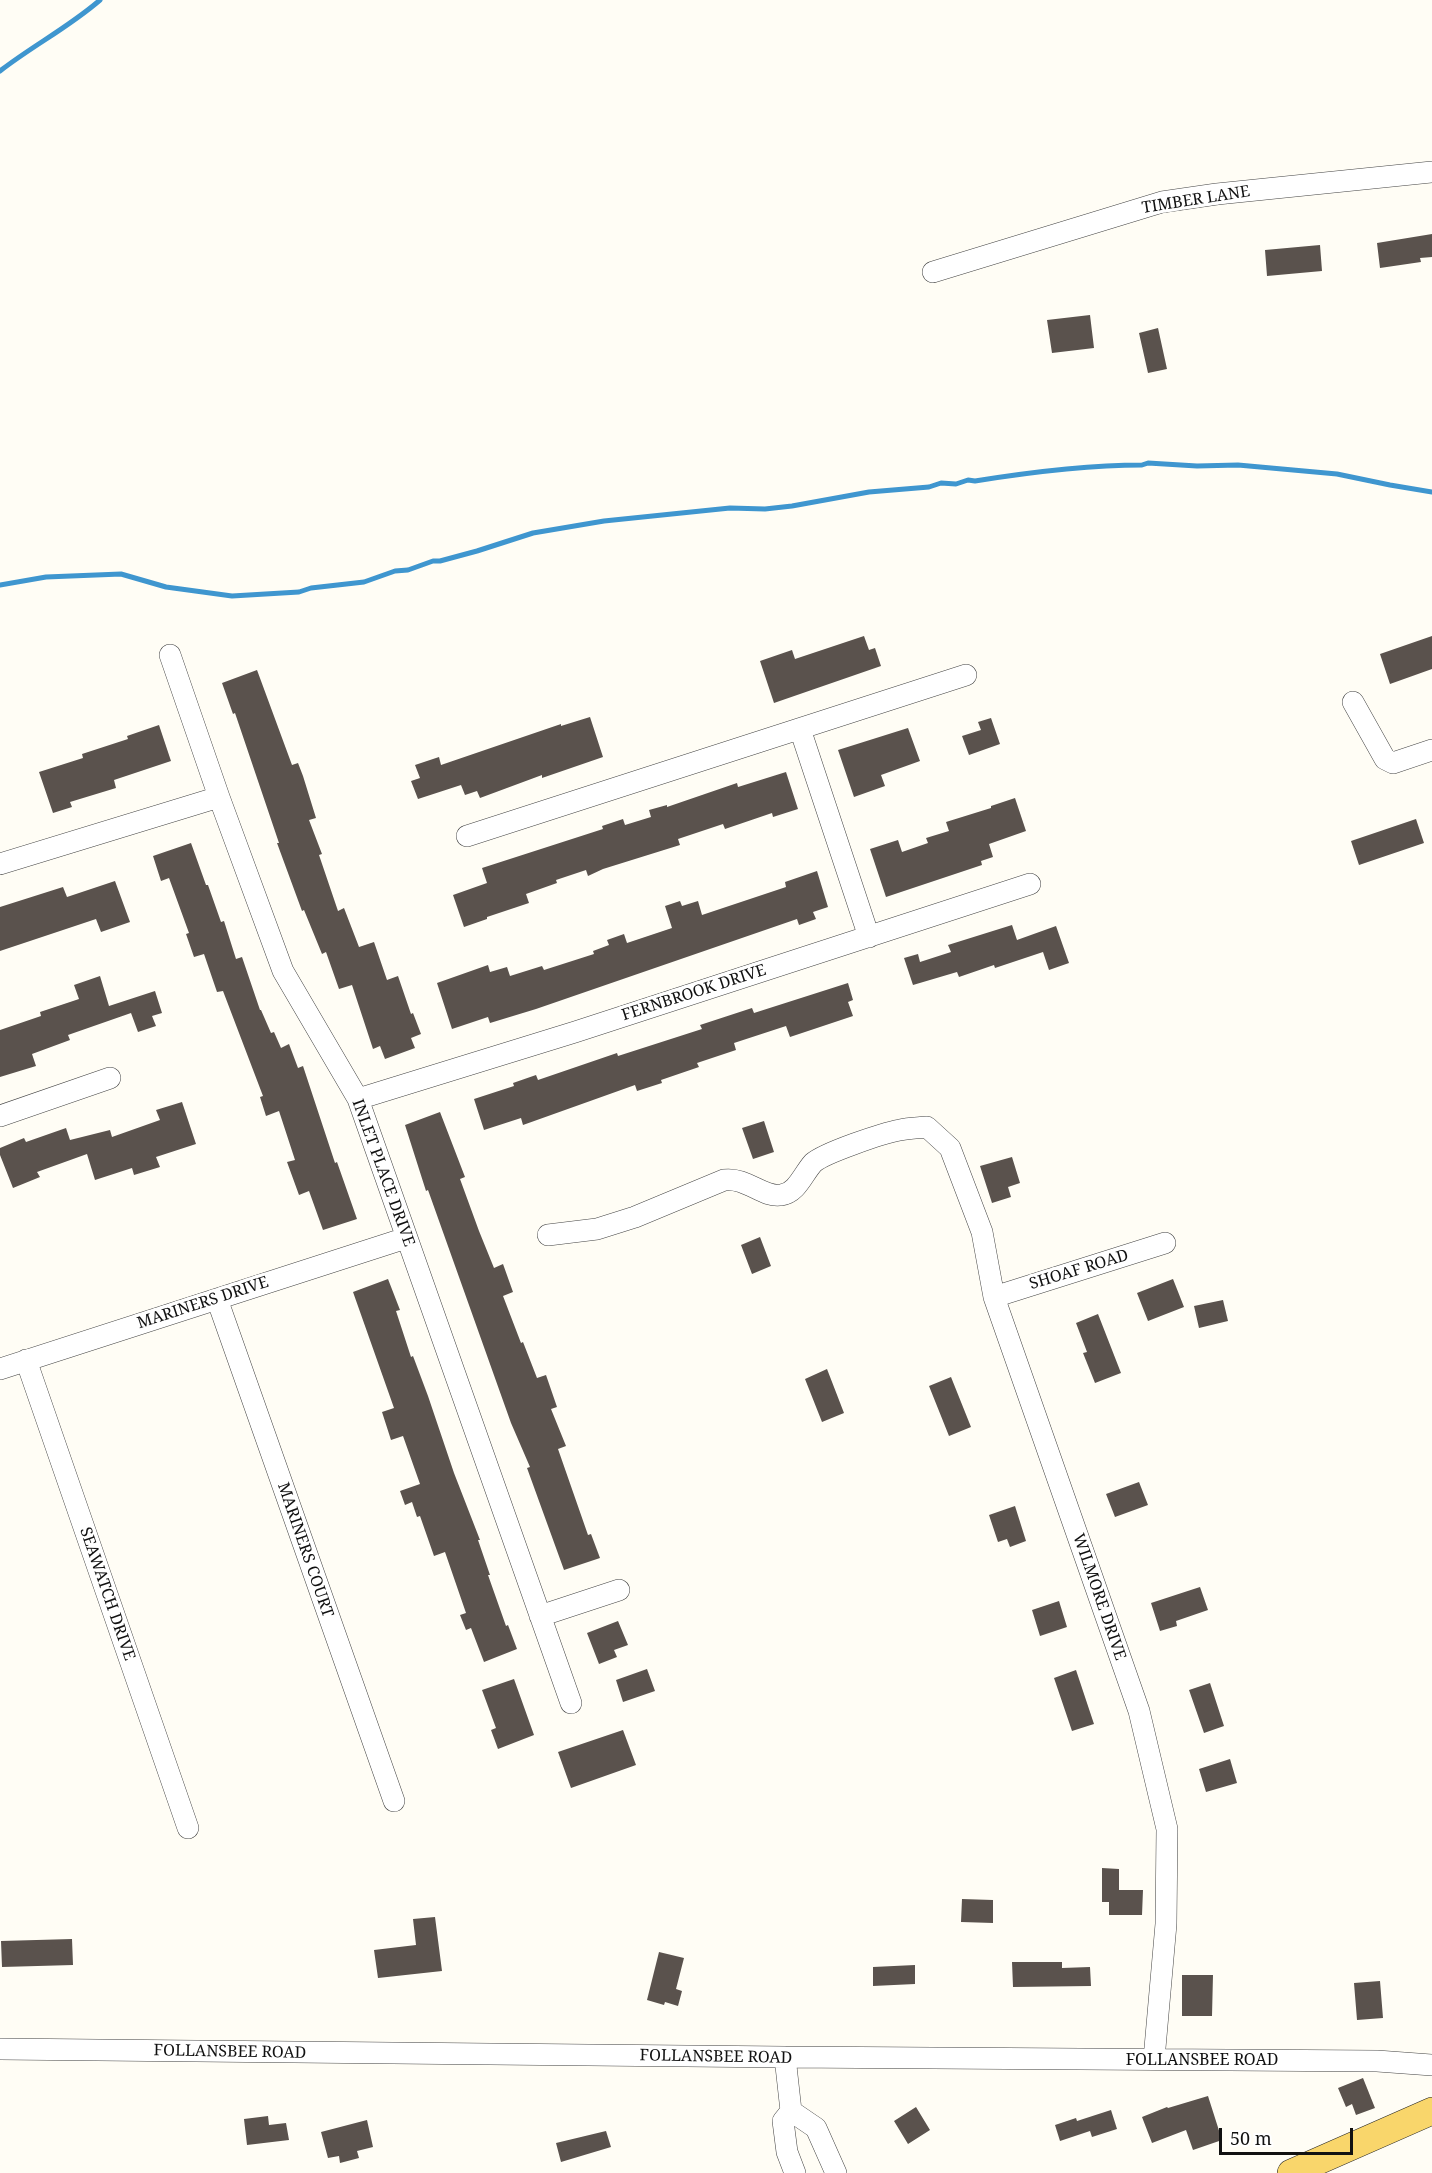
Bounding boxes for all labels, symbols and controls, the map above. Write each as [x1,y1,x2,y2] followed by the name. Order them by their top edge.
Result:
[1141,182,1251,218] street label: TIMBER LANE
[619,961,769,1025] street label: FERNBROOK DRIVE
[347,1097,419,1249] street label: INLET PLACE DRIVE
[1027,1246,1131,1294] street label: SHOAF ROAD
[135,1273,271,1333] street label: MARINERS DRIVE
[273,1480,337,1620] street label: MARINERS COURT
[75,1525,139,1663] street label: SEAWATCH DRIVE
[1068,1531,1130,1663] street label: WILMORE DRIVE
[154,2041,306,2063] street label: FOLLANSBEE ROAD
[640,2046,792,2068] street label: FOLLANSBEE ROAD
[1126,2050,1278,2070] street label: FOLLANSBEE ROAD
[1222,2116,1356,2154] scale bar
[1230,2126,1272,2150] text: 50 m

